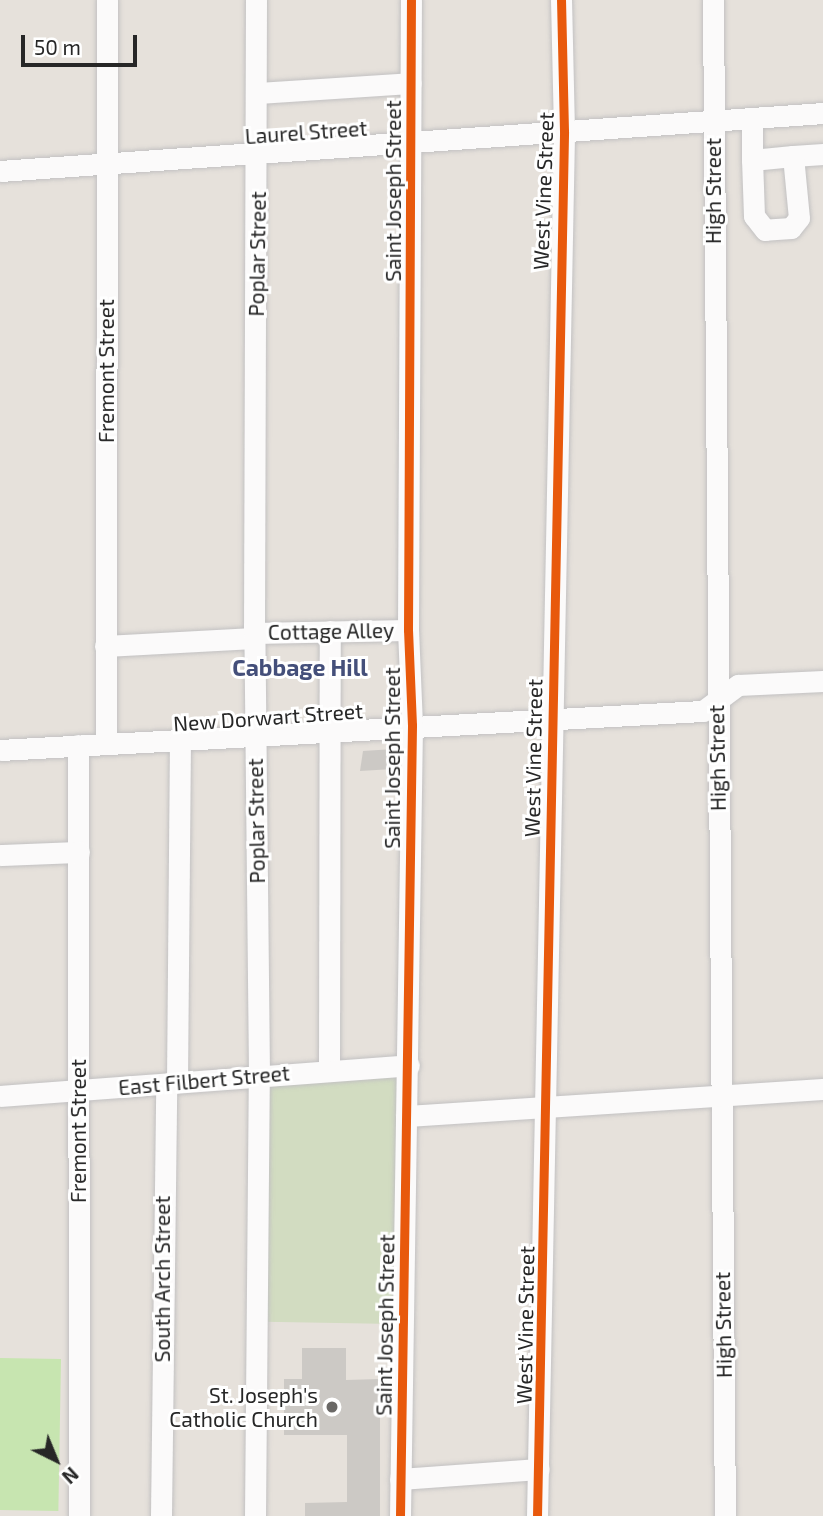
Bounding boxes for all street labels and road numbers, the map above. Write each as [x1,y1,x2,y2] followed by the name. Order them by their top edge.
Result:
[380,100,406,282] street label: Saint Joseph Street
[528,111,558,271] street label: West Vine Street
[244,115,368,149] street label: Laurel Street
[700,138,726,244] street label: High Street
[243,191,271,317] street label: Poplar Street
[93,299,119,443] street label: Fremont Street
[267,617,395,645] street label: Cottage Alley
[379,667,405,849] street label: Saint Joseph Street
[519,678,547,838] street label: West Vine Street
[172,698,364,736] street label: New Dorwart Street
[703,705,731,811] street label: High Street
[242,758,270,884] street label: Poplar Street
[65,1059,91,1203] street label: Fremont Street
[117,1060,291,1100] street label: East Filbert Street
[149,1195,175,1363] street label: South Arch Street
[371,1234,399,1416] street label: Saint Joseph Street
[511,1245,539,1405] street label: West Vine Street
[709,1272,737,1378] street label: High Street

